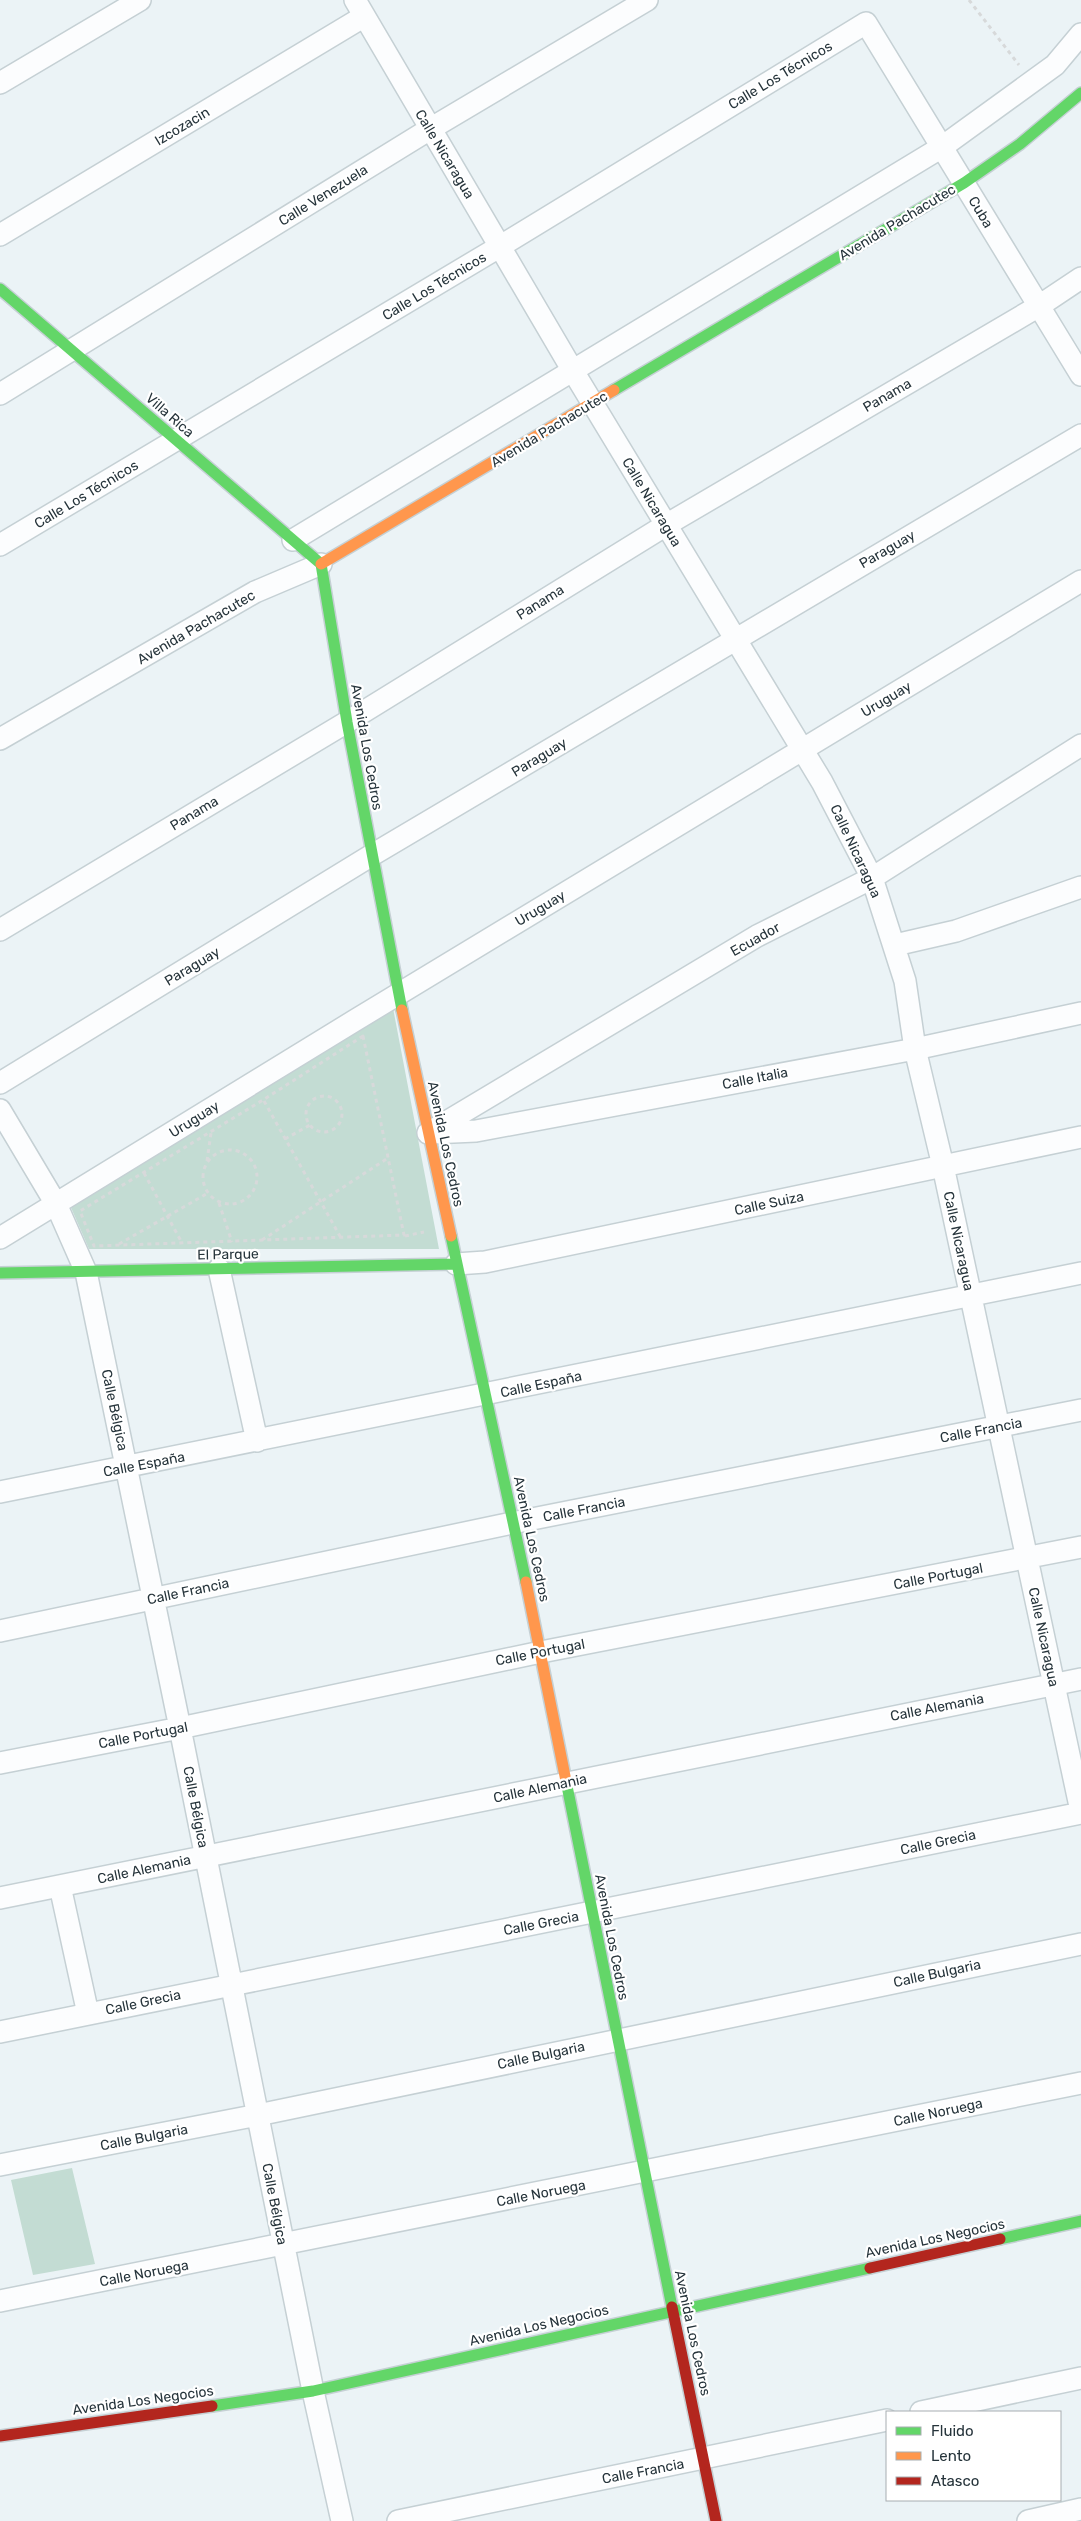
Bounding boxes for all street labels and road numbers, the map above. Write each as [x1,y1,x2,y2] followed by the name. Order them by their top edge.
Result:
[725,38,835,113] street label: Calle Los Técnicos
[152,103,213,149] street label: Izcozacin
[411,107,478,202] street label: Calle Nicaragua
[276,161,371,230] street label: Calle Venezuela
[836,181,959,264] street label: Avenida Pachacutec
[965,193,997,231] street label: Cuba
[379,249,489,324] street label: Calle Los Técnicos
[860,375,914,416] street label: Panama
[488,388,611,471] street label: Avenida Pachacutec
[142,390,197,441] street label: Villa Rica
[618,455,685,550] street label: Calle Nicaragua
[31,457,141,532] street label: Calle Los Técnicos
[856,527,918,572] street label: Paraguay
[513,581,567,624] street label: Panama
[134,587,258,668] street label: Avenida Pachacutec
[858,678,915,721] street label: Uruguay
[347,683,386,812] street label: Avenida Los Cedros
[508,734,570,781] street label: Paraguay
[167,793,221,834] street label: Panama
[826,802,885,901] street label: Calle Nicaragua
[512,887,569,930] street label: Uruguay
[728,919,784,960] street label: Ecuador
[161,943,223,990] street label: Paraguay
[721,1064,789,1093] street label: Calle Italia
[424,1080,467,1208] street label: Avenida Los Cedros
[166,1097,223,1141] street label: Uruguay
[733,1188,805,1219] street label: Calle Suiza
[940,1190,977,1292] street label: Calle Nicaragua
[197,1245,259,1264] street label: El Parque
[98,1368,131,1452] street label: Calle Bélgica
[499,1368,583,1401] street label: Calle España
[939,1414,1024,1447] street label: Calle Francia
[102,1448,186,1481] street label: Calle España
[510,1475,553,1603] street label: Avenida Los Cedros
[542,1493,627,1526] street label: Calle Francia
[892,1559,984,1593] street label: Calle Portugal
[146,1575,231,1608] street label: Calle Francia
[1025,1586,1062,1688] street label: Calle Nicaragua
[494,1635,586,1669] street label: Calle Portugal
[889,1690,985,1725] street label: Calle Alemania
[97,1718,189,1752] street label: Calle Portugal
[179,1765,212,1849] street label: Calle Bélgica
[492,1770,588,1807] street label: Calle Alemania
[899,1826,977,1859] street label: Calle Grecia
[96,1851,192,1888] street label: Calle Alemania
[591,1873,632,2001] street label: Avenida Los Cedros
[502,1908,580,1939] street label: Calle Grecia
[892,1956,982,1991] street label: Calle Bulgaria
[104,1986,182,2019] street label: Calle Grecia
[496,2038,586,2073] street label: Calle Bulgaria
[892,2095,984,2130] street label: Calle Noruega
[99,2121,189,2154] street label: Calle Bulgaria
[258,2162,291,2246] street label: Calle Bélgica
[495,2177,587,2210] street label: Calle Noruega
[864,2215,1006,2262] street label: Avenida Los Negocios
[98,2257,190,2290] street label: Calle Noruega
[671,2269,714,2397] street label: Avenida Los Cedros
[468,2301,610,2350] street label: Avenida Los Negocios
[71,2382,215,2419] street label: Avenida Los Negocios
[601,2455,686,2488] street label: Calle Francia

